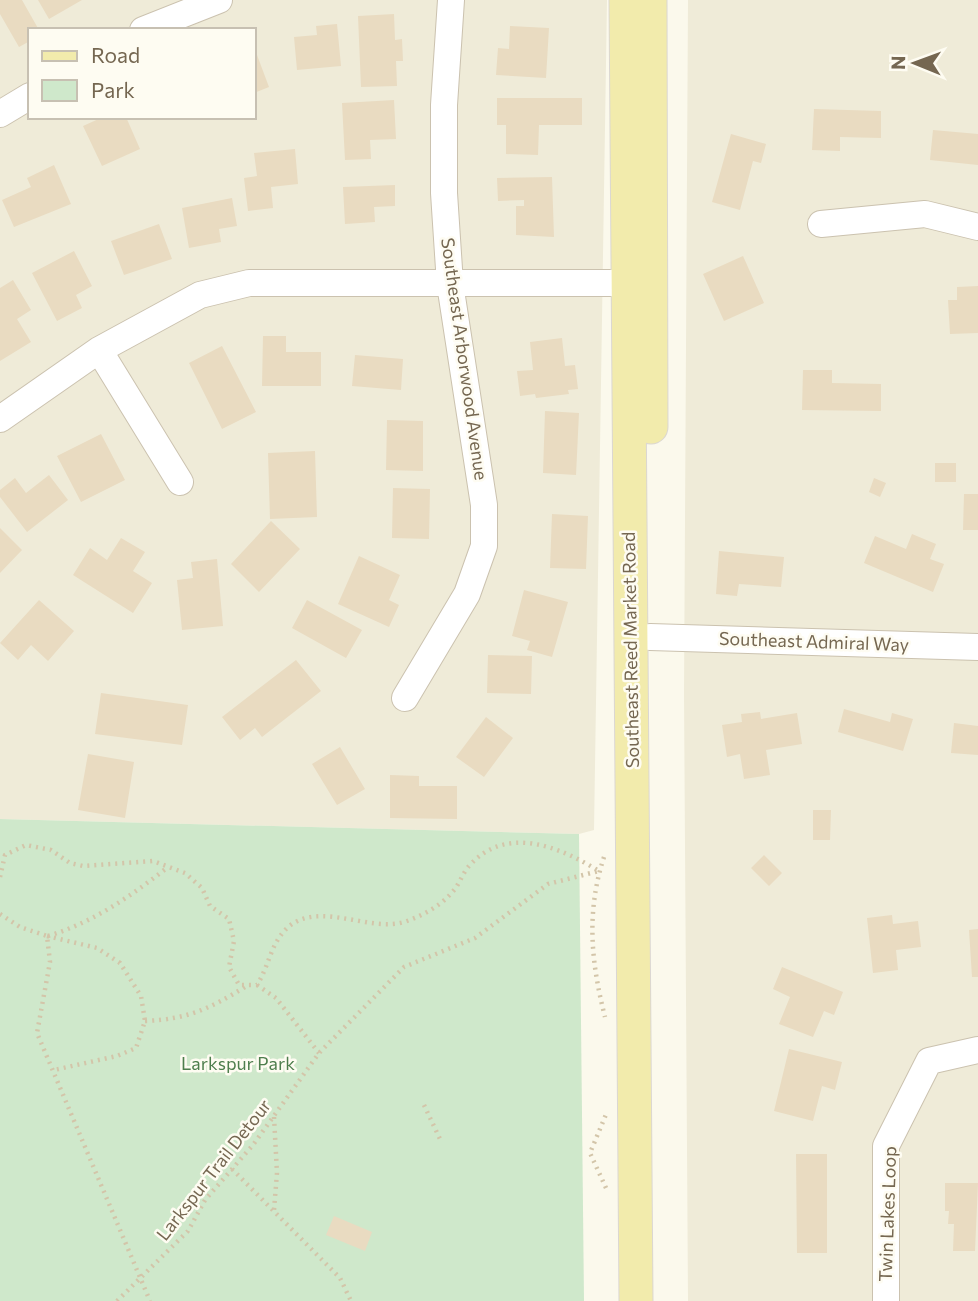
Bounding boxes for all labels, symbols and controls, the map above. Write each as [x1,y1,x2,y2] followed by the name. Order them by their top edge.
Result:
[28,28,256,119] legend
[880,28,950,98] north arrow
[91,42,140,67] text: Road
[886,55,909,70] text: N
[91,77,135,102] text: Park
[437,236,493,481] street label: Southeast Arborwood Avenue
[617,532,643,768] street label: Southeast Reed Market Road
[719,627,909,655] street label: Southeast Admiral Way
[181,1052,295,1074] park label: Larkspur Park
[151,1094,275,1244] street label: Larkspur Trail Detour
[874,1146,900,1282] street label: Twin Lakes Loop

